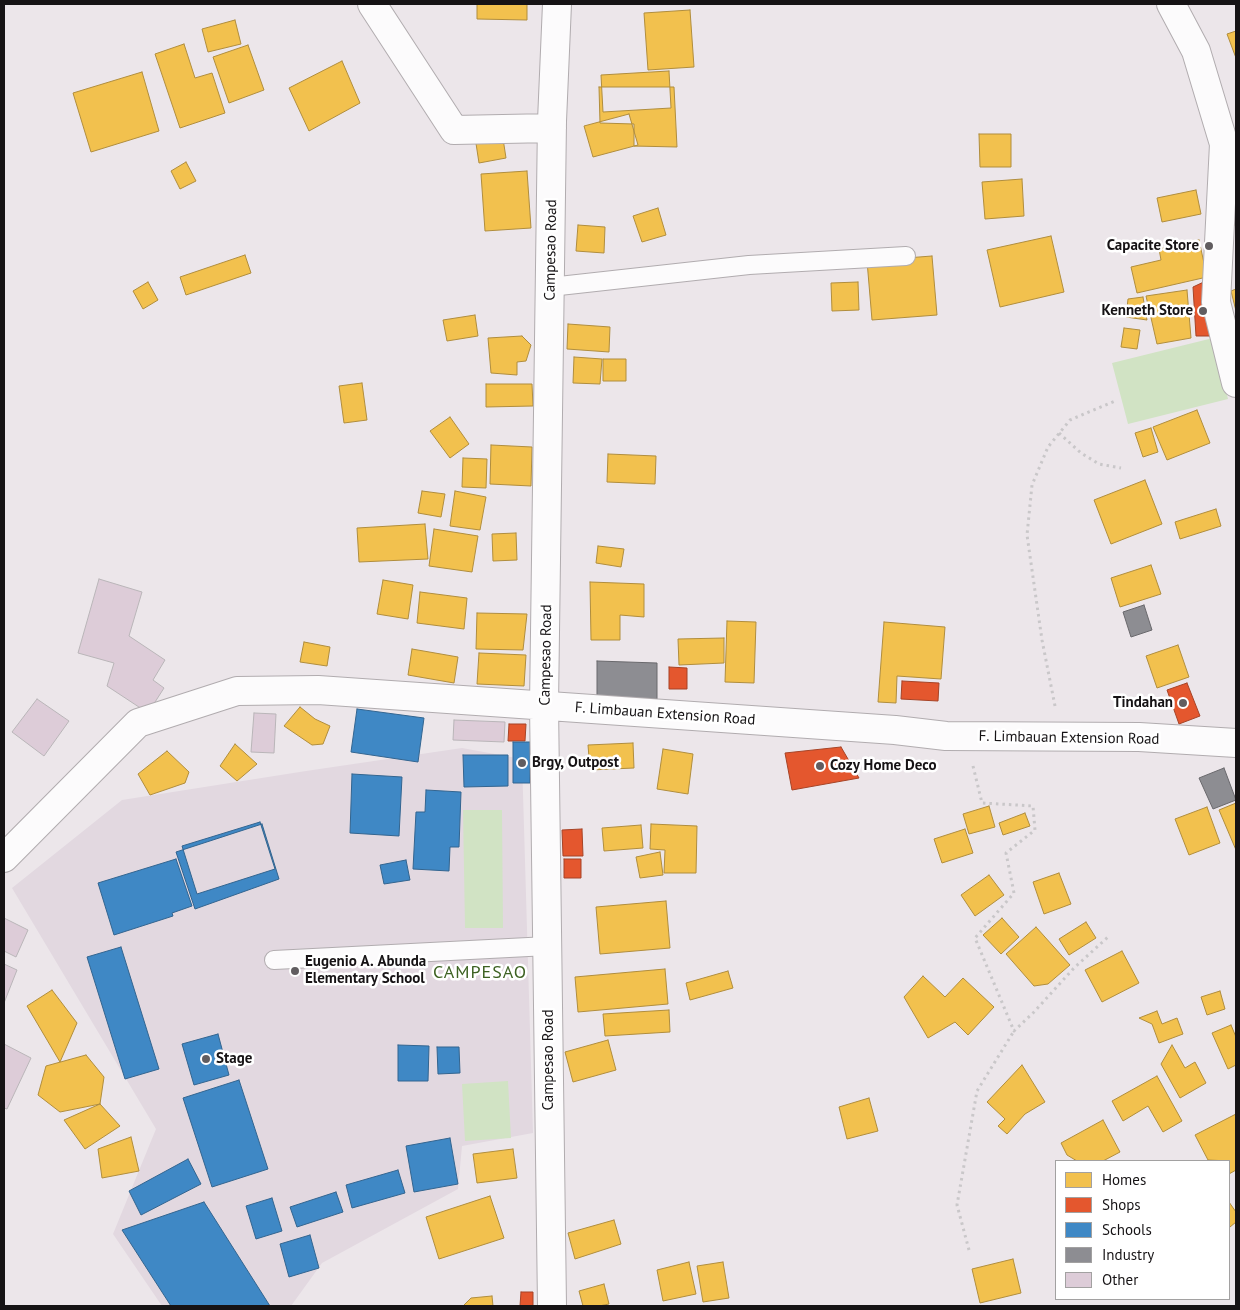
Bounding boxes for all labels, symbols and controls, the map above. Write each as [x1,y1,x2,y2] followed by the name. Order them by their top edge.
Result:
[541,199,561,301] street label: Campesao Road
[1107,237,1199,255] place label: Capacite Store
[1203,240,1215,252] marker: Capacite Store
[1102,302,1193,320] place label: Kenneth Store
[1197,305,1209,317] marker: Kenneth Store
[536,604,556,706] street label: Campesao Road
[1113,694,1173,712] place label: Tindahan
[1177,697,1189,709] marker: Tindahan
[574,699,756,729] street label: F. Limbauan Extension Road
[978,727,1160,749] street label: F. Limbauan Extension Road
[532,754,619,772] place label: Brgy, Outpost
[516,757,528,769] marker: Brgy, Outpost
[830,757,936,775] place label: Cozy Home Deco
[814,760,826,772] marker: Cozy Home Deco
[305,953,426,988] place label: Eugenio A. Abunda Elementary School
[432,962,528,984] district label: CAMPESAO
[289,965,301,977] marker: Eugenio A. Abunda Elementary School
[540,1009,558,1111] street label: Campesao Road
[216,1050,252,1068] place label: Stage
[200,1053,212,1065] marker: Stage
[1055,1160,1230,1300] legend
[1102,1170,1146,1189] text: Homes
[1102,1195,1141,1214] text: Shops
[1102,1220,1152,1239] text: Schools
[1102,1245,1154,1264] text: Industry
[1102,1270,1138,1289] text: Other

